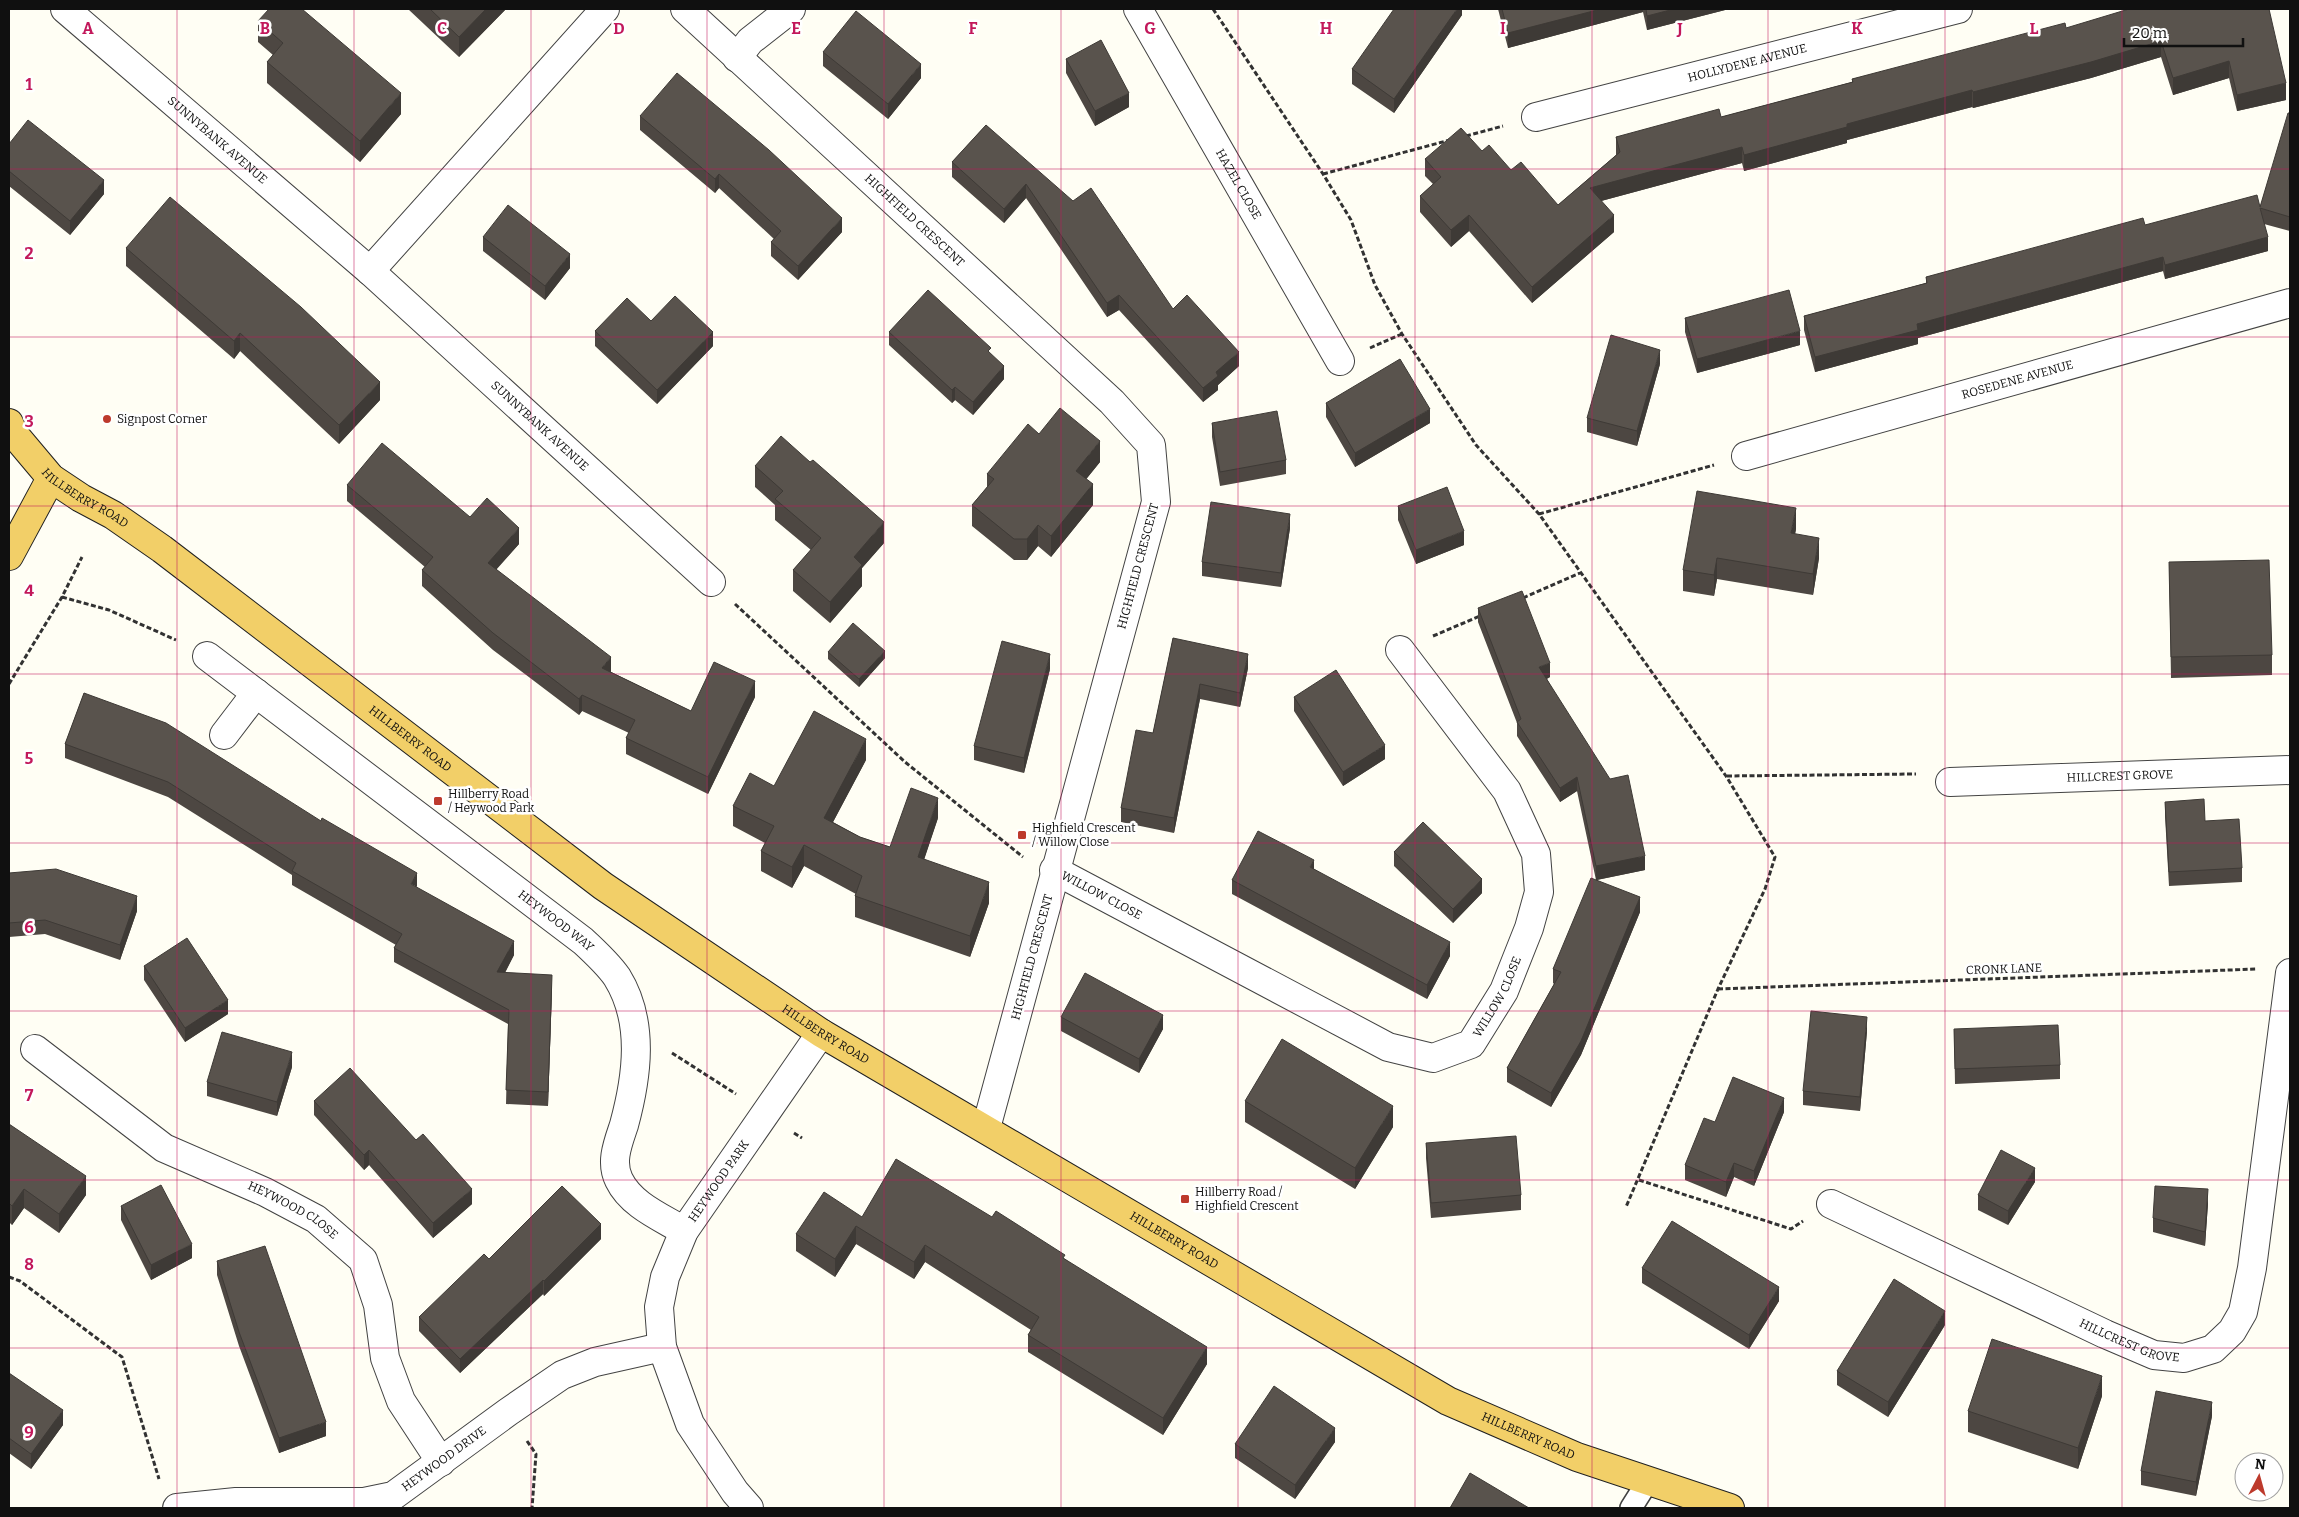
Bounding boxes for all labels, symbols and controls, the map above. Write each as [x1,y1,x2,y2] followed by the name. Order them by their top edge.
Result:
[2124,15,2243,47] scale bar
[82,19,94,38] text: A
[260,19,270,38] text: B
[437,19,447,38] text: C
[613,19,625,38] text: D
[791,19,801,38] text: E
[969,19,978,38] text: F
[1144,19,1156,38] text: G
[1320,19,1333,38] text: H
[1500,19,1506,38] text: I
[1676,19,1683,38] text: J
[1851,19,1863,38] text: K
[2030,19,2039,38] text: L
[2132,24,2168,42] text: 20 m
[1686,41,1808,85] street label: HOLLYDENE AVENUE
[26,75,33,94] text: 1
[165,93,270,187] street label: SUNNYBANK AVENUE
[1213,147,1264,222] street label: HAZEL CLOSE
[862,171,967,269] street label: HIGHFIELD CRESCENT
[24,244,34,263] text: 2
[1960,357,2075,402] street label: ROSEDENE AVENUE
[488,378,591,474] street label: SUNNYBANK AVENUE
[24,412,34,431] text: 3
[117,412,208,426] place label: Signpost Corner
[101,413,113,425] marker: Signpost Corner
[39,465,131,531] street label: HILLBERRY ROAD
[1114,502,1162,630] street label: HIGHFIELD CRESCENT
[24,581,34,600] text: 4
[366,703,454,775] street label: HILLBERRY ROAD
[25,749,34,768] text: 5
[2066,767,2173,785] street label: HILLCREST GROVE
[448,787,535,815] place label: Hillberry Road / Heywood Park
[432,795,444,807] marker: Hillberry Road / Heywood Park
[1032,821,1136,849] place label: Highfield Crescent / Willow Close
[1016,829,1028,841] marker: Highfield Crescent / Willow Close
[1059,868,1144,922] street label: WILLOW CLOSE
[515,887,597,954] street label: HEYWOOD WAY
[1008,893,1056,1021] street label: HIGHFIELD CRESCENT
[24,918,34,937] text: 6
[1470,955,1524,1040] street label: WILLOW CLOSE
[1966,961,2042,977] street label: CRONK LANE
[779,1002,872,1067] street label: HILLBERRY ROAD
[25,1086,34,1105] text: 7
[685,1137,752,1225] street label: HEYWOOD PARK
[246,1178,341,1242] street label: HEYWOOD CLOSE
[1195,1185,1299,1213] place label: Hillberry Road / Highfield Crescent
[1179,1193,1191,1205] marker: Hillberry Road / Highfield Crescent
[1127,1209,1221,1272] street label: HILLBERRY ROAD
[24,1255,34,1274] text: 8
[2077,1316,2180,1365] street label: HILLCREST GROVE
[1480,1409,1577,1462] street label: HILLBERRY ROAD
[24,1423,34,1442] text: 9
[399,1423,489,1494] street label: HEYWOOD DRIVE
[2234,1452,2284,1502] north arrow
[2254,1456,2267,1474] text: N

